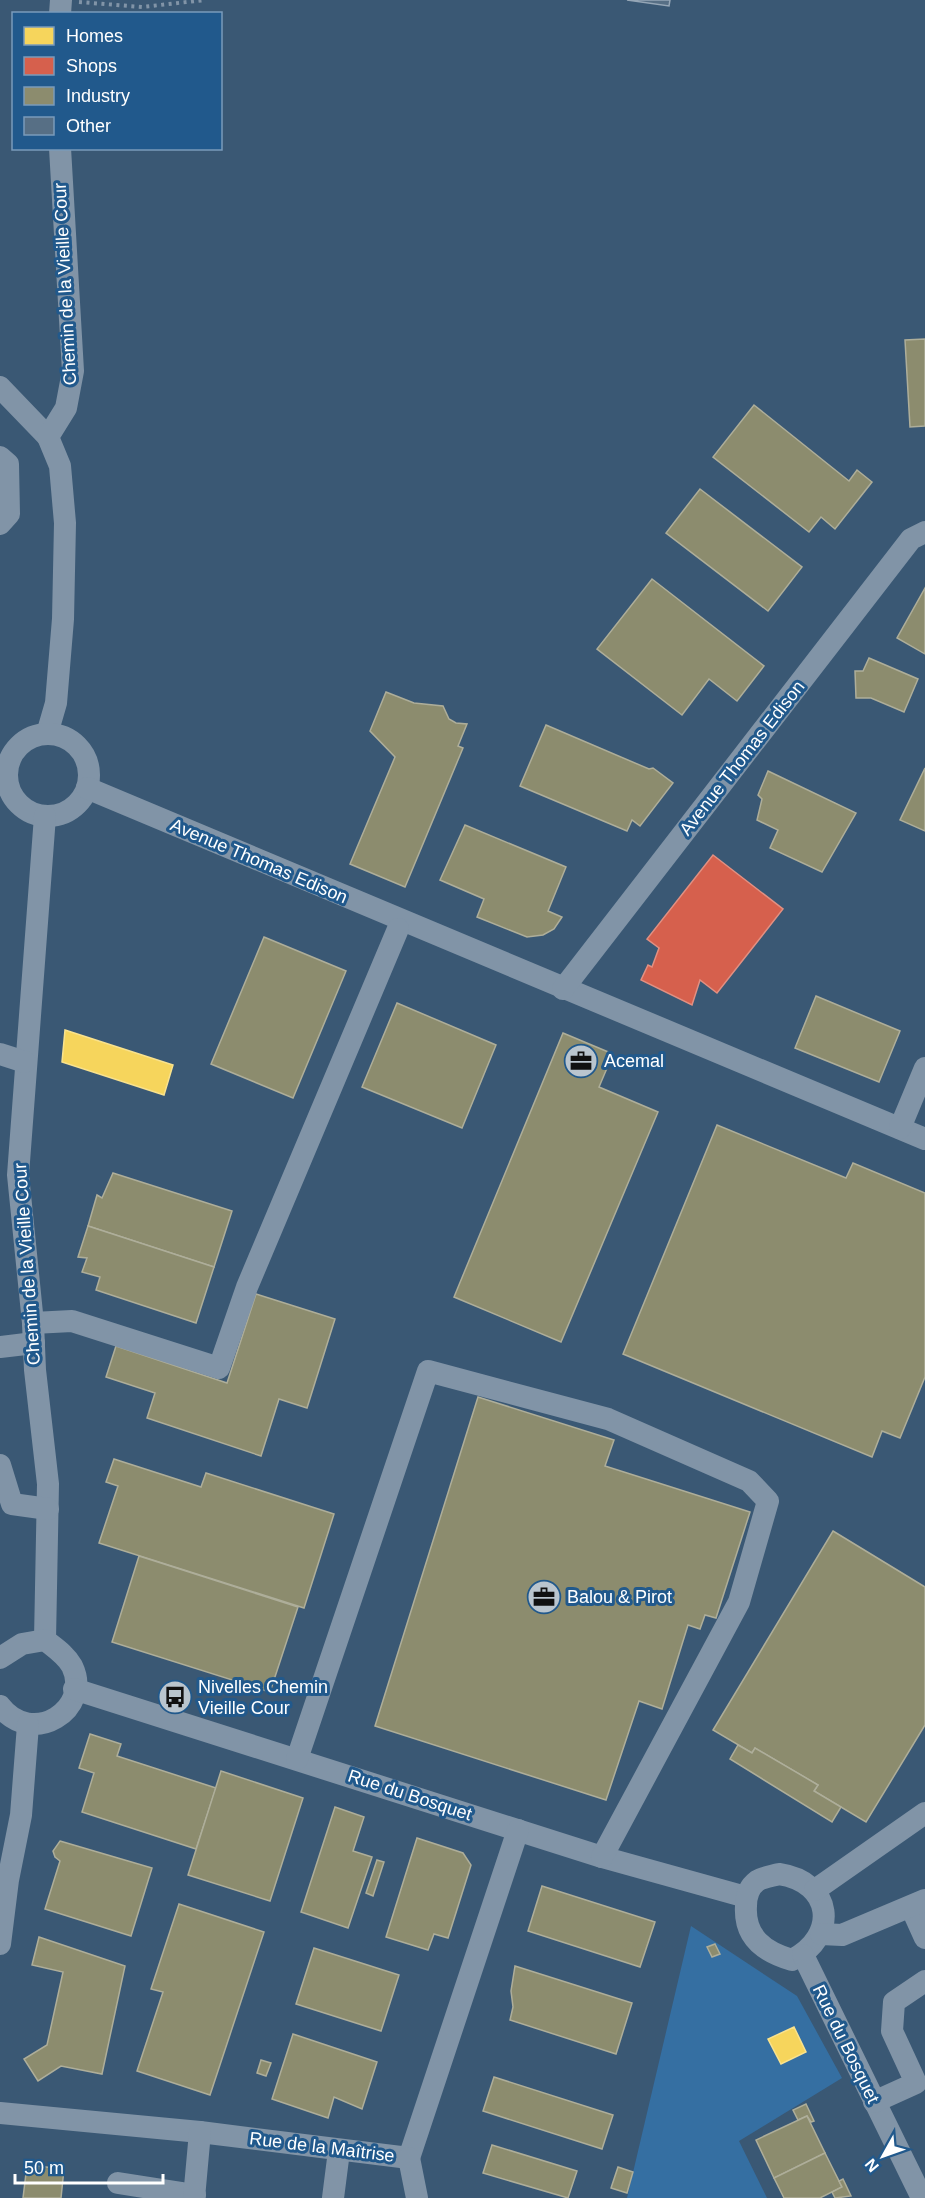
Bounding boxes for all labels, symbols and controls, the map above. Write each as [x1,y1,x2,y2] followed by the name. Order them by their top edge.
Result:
[12,12,222,150] legend
[66,26,123,46] text: Homes
[66,56,117,76] text: Shops
[66,86,130,106] text: Industry
[66,116,111,136] text: Other
[50,182,80,386] street label: Chemin de la Vieille Cour
[675,677,809,839] street label: Avenue Thomas Edison
[167,815,351,907] street label: Avenue Thomas Edison
[563,1043,599,1079] office icon: Acemal
[604,1051,664,1071] place label: Acemal
[10,1162,44,1366] street label: Chemin de la Vieille Cour
[526,1579,562,1615] office icon: Balou & Pirot
[567,1587,672,1607] place label: Balou & Pirot
[198,1677,328,1718] place label: Nivelles Chemin Vieille Cour
[157,1679,193,1715] bus stop icon: Nivelles Chemin Vieille Cour
[346,1766,474,1824] street label: Rue du Bosquet
[809,1982,883,2106] street label: Rue du Bosquet
[853,2126,913,2186] north arrow
[248,2128,396,2166] street label: Rue de la Maîtrise
[15,2147,164,2185] scale bar
[862,2155,882,2175] text: N
[24,2158,64,2178] text: 50 m

